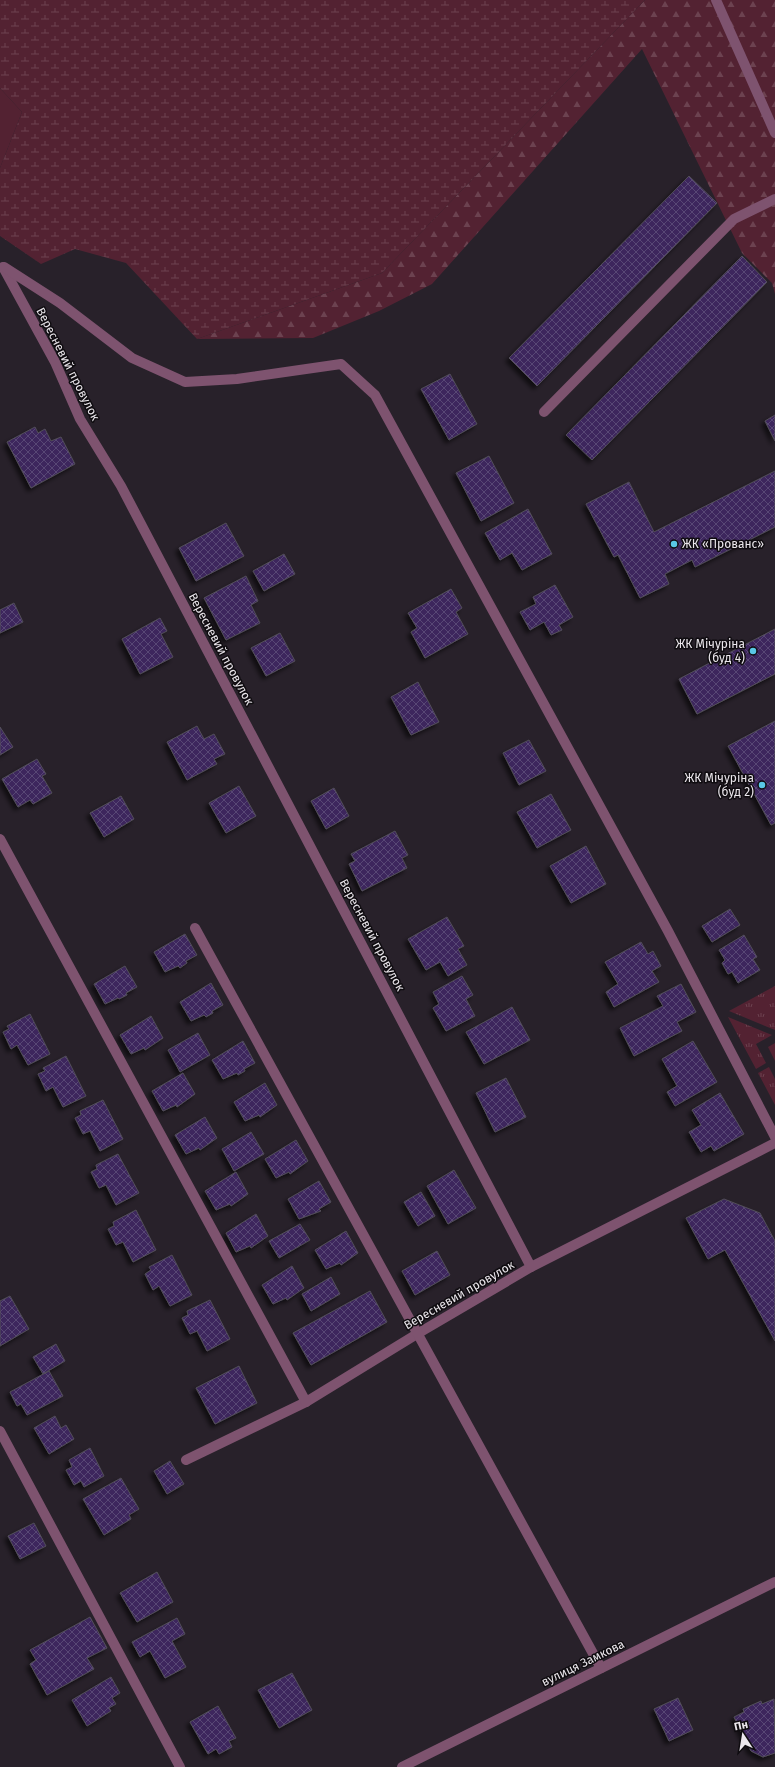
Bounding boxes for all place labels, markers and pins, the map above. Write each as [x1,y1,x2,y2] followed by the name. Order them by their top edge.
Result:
[682,537,764,551] place label: ЖК «Прованс»
[669,539,679,549] marker: ЖК «Прованс»
[675,637,745,665] place label: ЖК Мічуріна (буд 4)
[748,646,758,656] marker: ЖК Мічуріна (буд 4)
[684,771,754,799] place label: ЖК Мічуріна (буд 2)
[757,780,767,790] marker: ЖК Мічуріна (буд 2)

